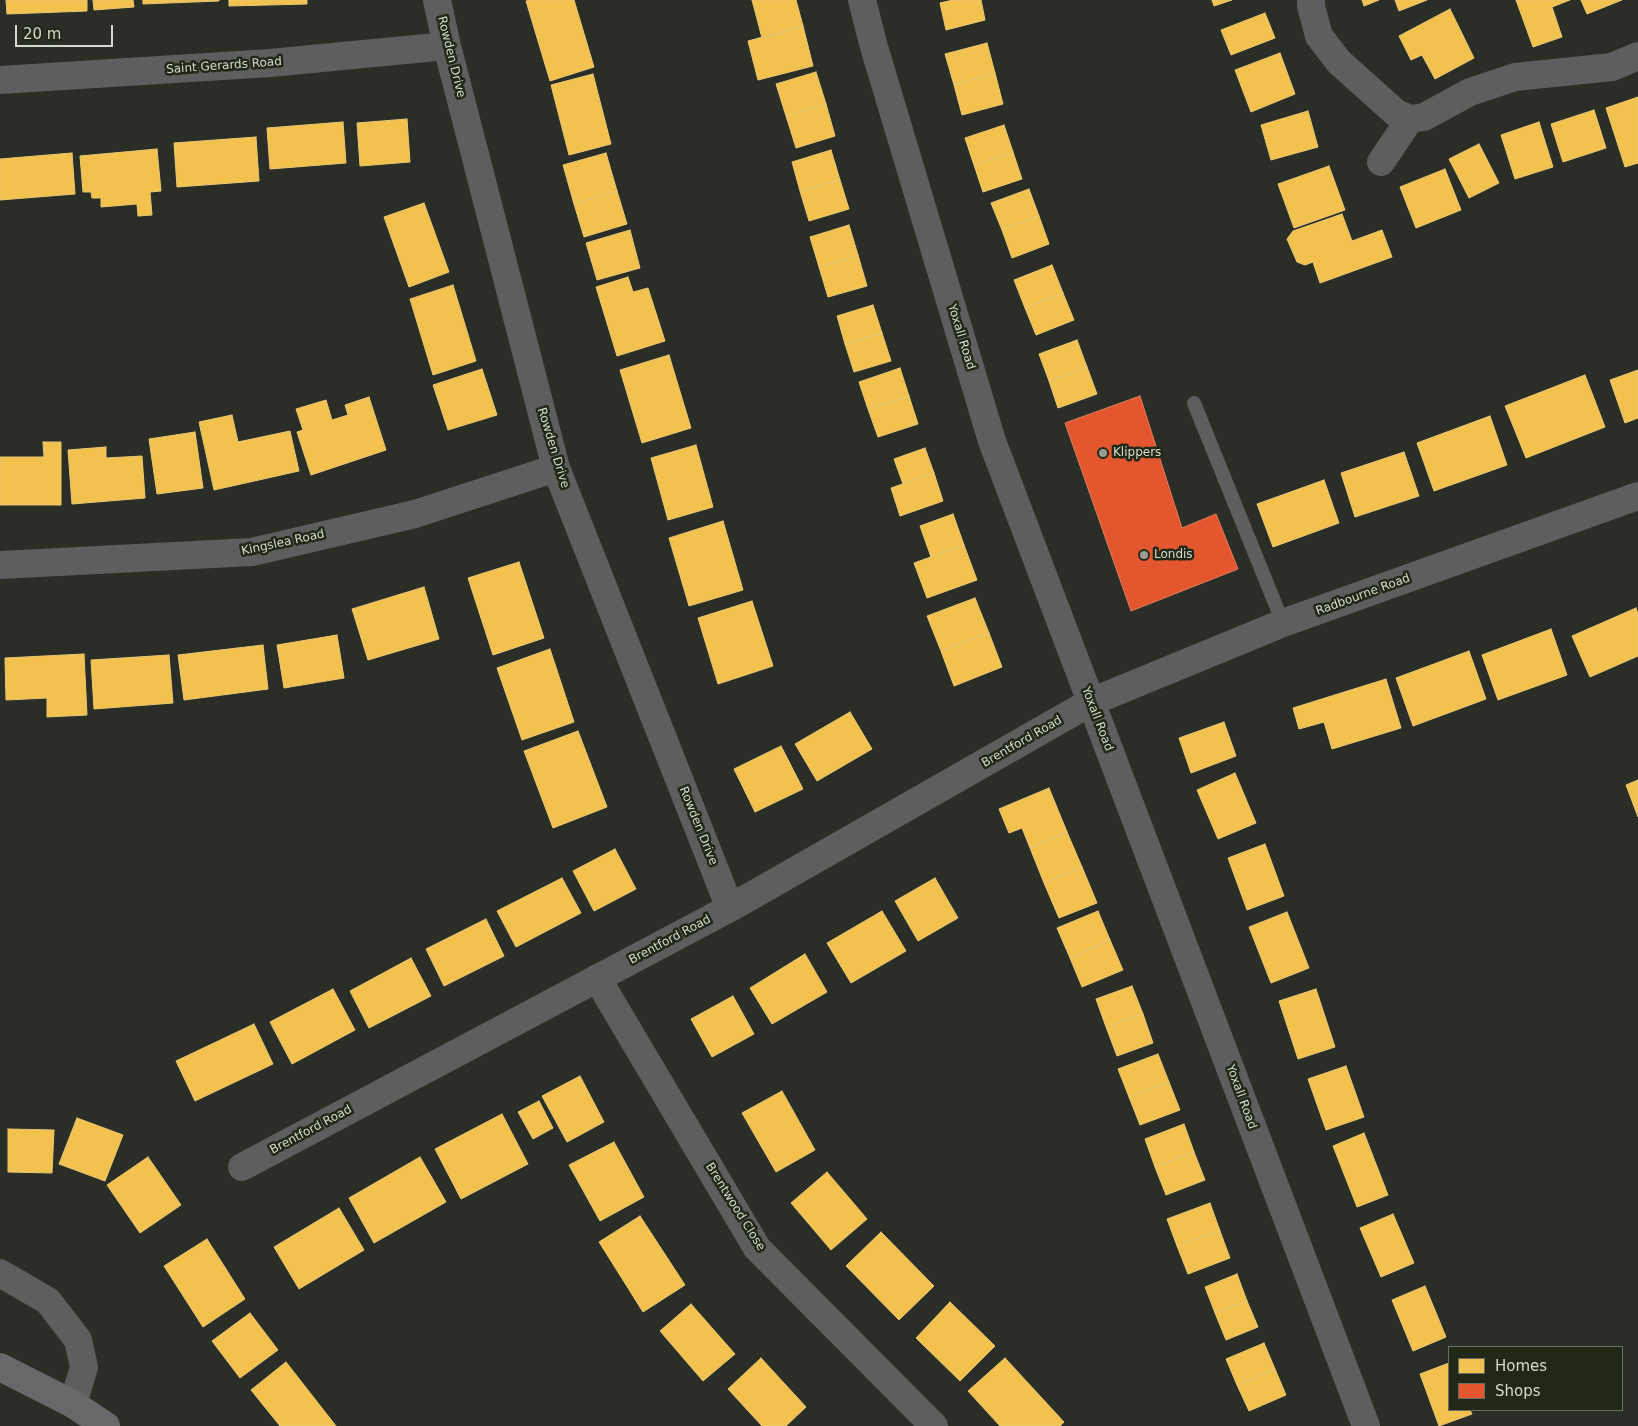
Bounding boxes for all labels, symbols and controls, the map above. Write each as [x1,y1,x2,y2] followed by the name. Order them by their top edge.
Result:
[18,15,115,47] scale bar
[434,15,468,99] street label: Rowden Drive
[23,25,61,43] text: 20 m
[166,55,282,77] street label: Saint Gerards Road
[944,302,978,372] street label: Yoxall Road
[534,406,572,490] street label: Rowden Drive
[1113,446,1161,460] place label: Klippers
[1097,447,1109,459] marker: Klippers
[240,527,326,559] street label: Kingslea Road
[1154,548,1193,562] place label: Londis
[1138,549,1150,561] marker: Londis
[1314,571,1412,619] street label: Radbourne Road
[1078,685,1116,753] street label: Yoxall Road
[979,713,1065,771] street label: Brentford Road
[676,785,720,867] street label: Rowden Drive
[627,912,713,968] street label: Brentford Road
[1223,1063,1259,1131] street label: Yoxall Road
[268,1102,354,1158] street label: Brentford Road
[702,1160,768,1254] street label: Brentwood Close
[1448,1346,1623,1411] legend
[1495,1357,1547,1375] text: Homes
[1495,1382,1541,1400] text: Shops

